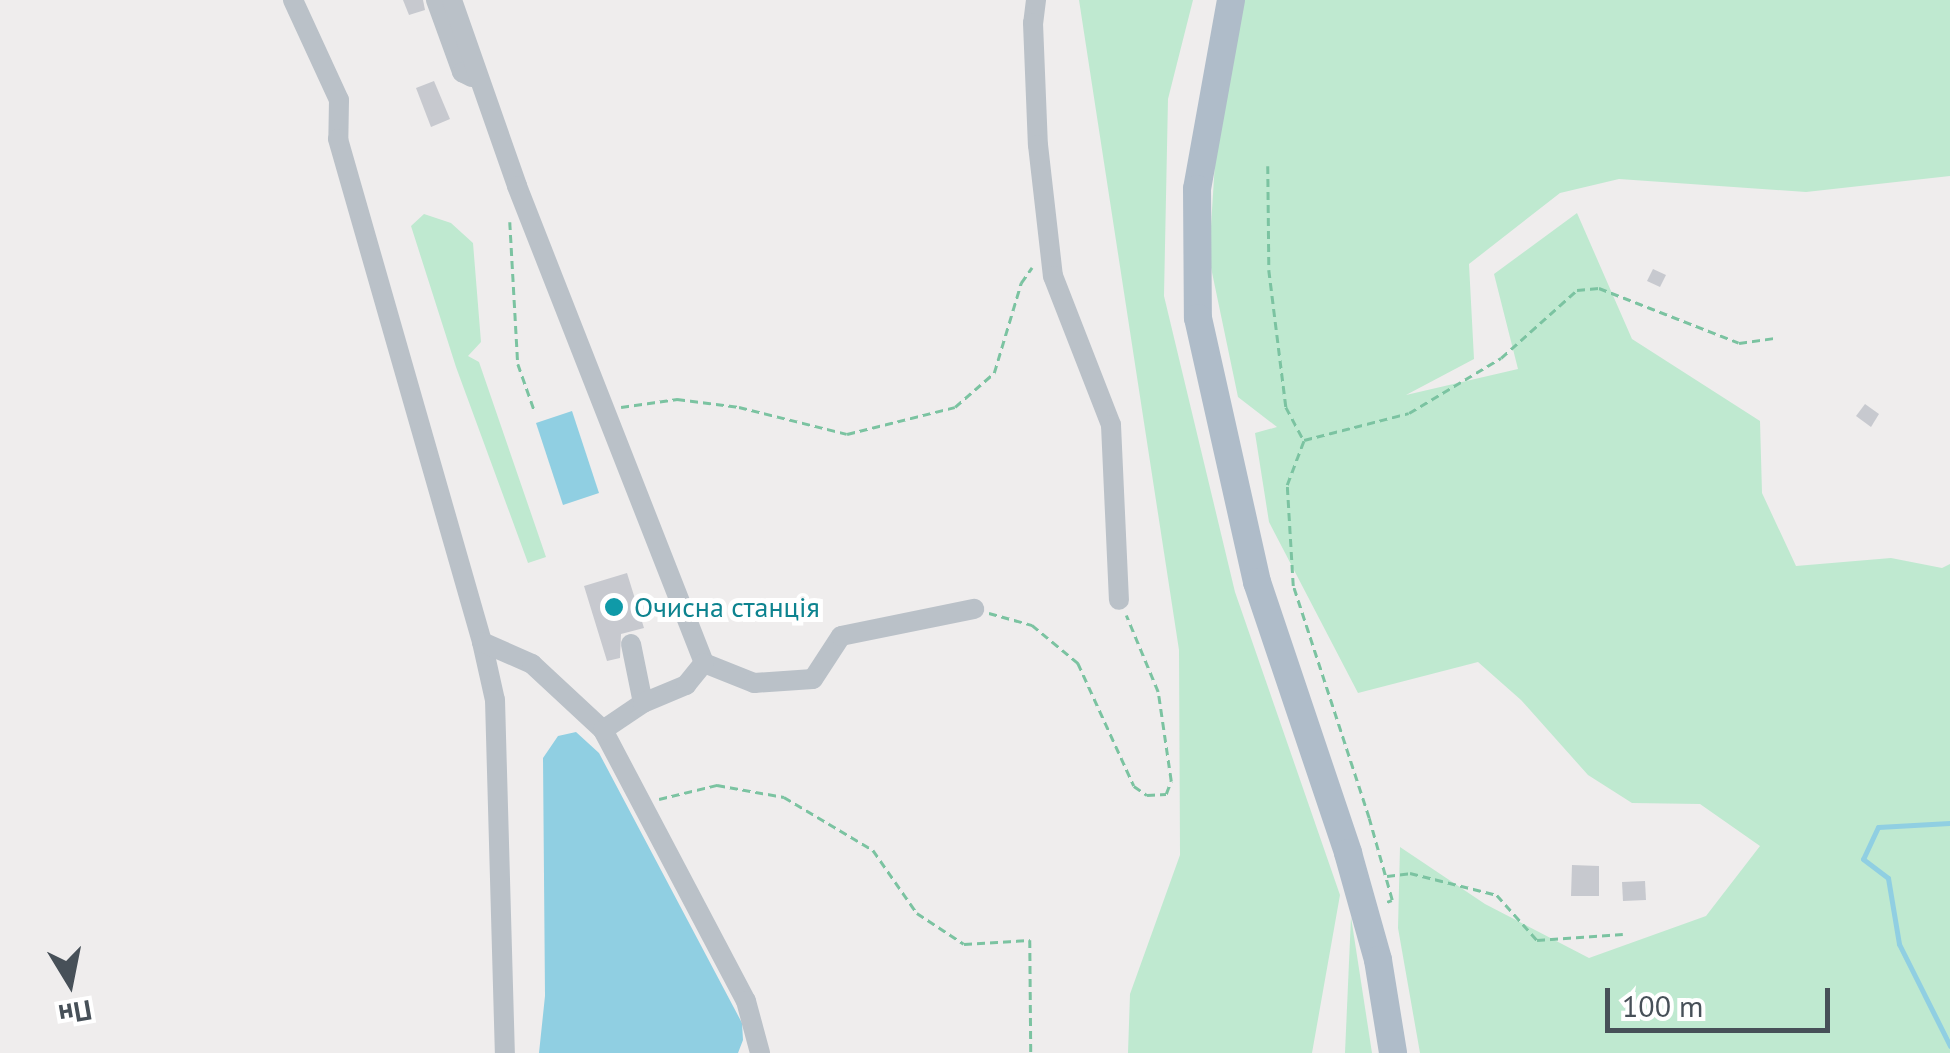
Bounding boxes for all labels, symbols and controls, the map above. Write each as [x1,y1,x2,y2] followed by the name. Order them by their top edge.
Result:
[634,590,820,624] place label: Очисна станція
[603,596,625,618] marker: Очисна станція
[20,933,120,1033] north arrow
[1610,968,1835,1030] scale bar
[1622,986,1703,1025] text: 100 m
[56,992,95,1034] text: Пн

